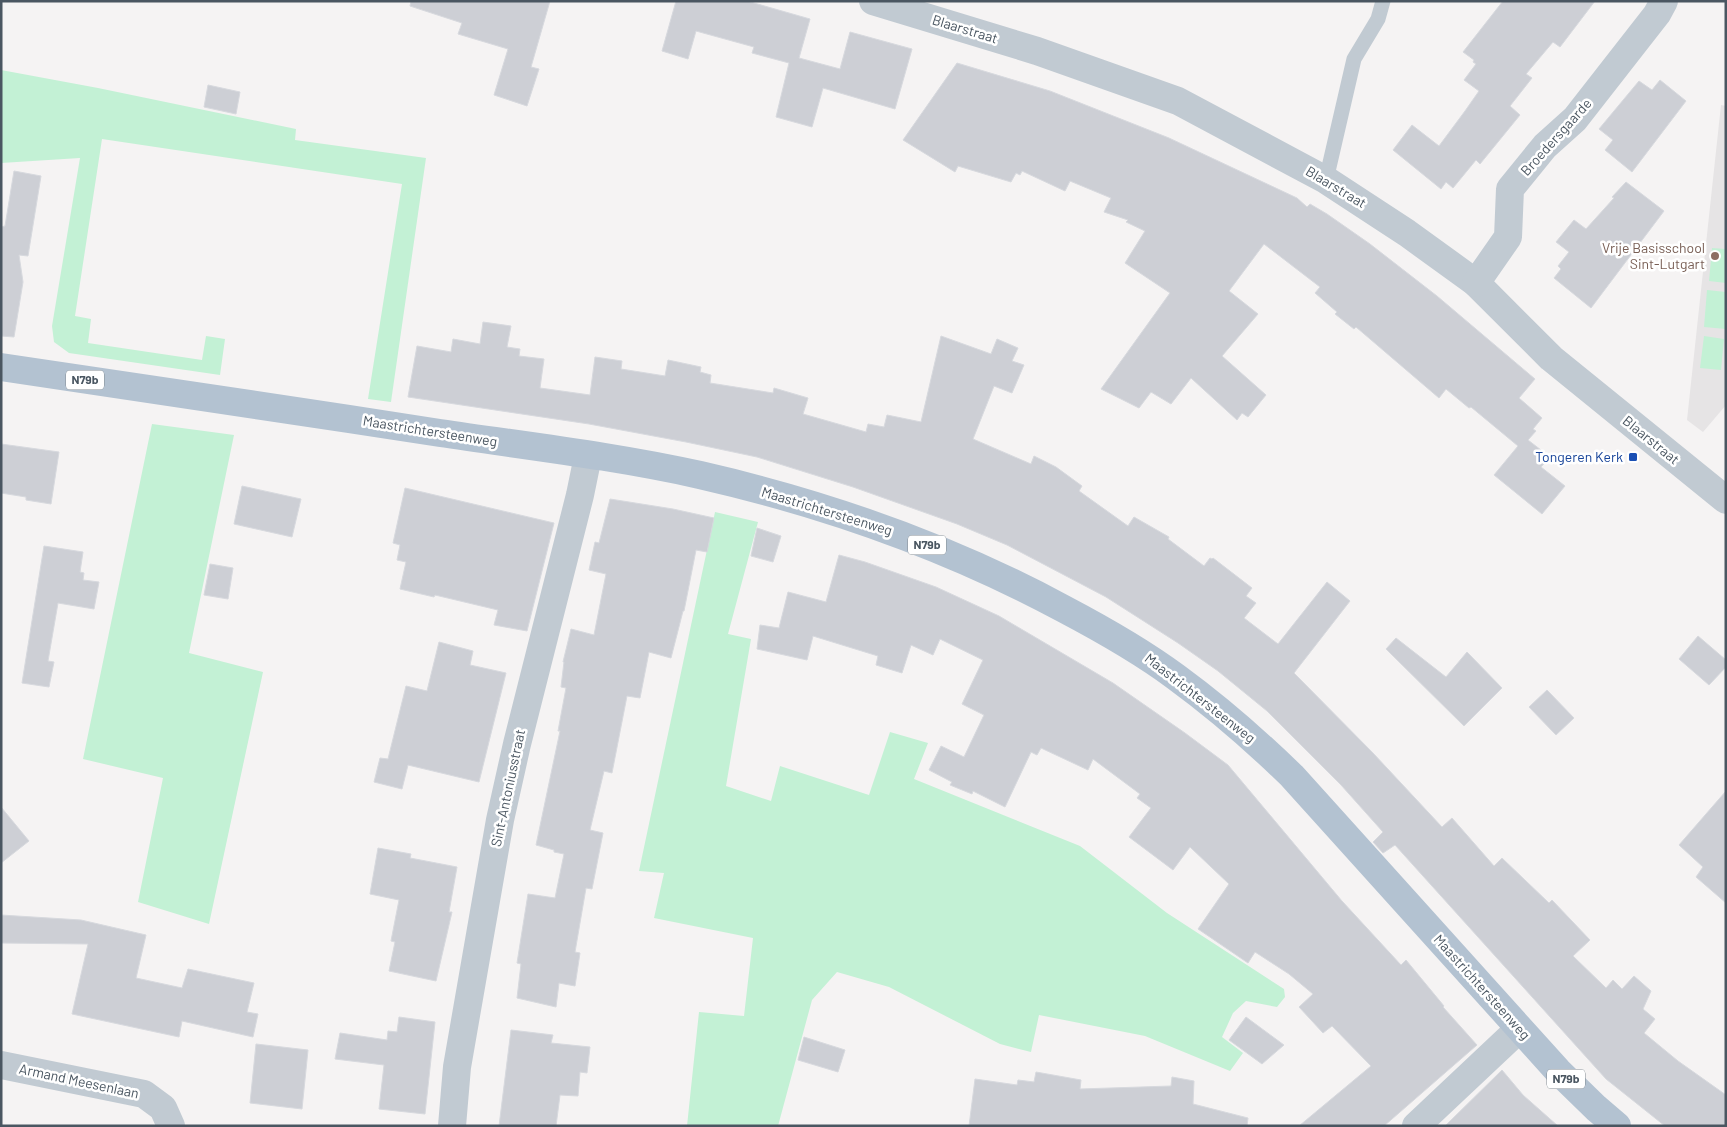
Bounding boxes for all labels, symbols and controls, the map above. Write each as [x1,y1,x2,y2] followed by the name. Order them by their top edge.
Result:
[930,11,1000,47] street label: Blaarstraat
[1517,95,1595,179] street label: Broedersgaarde
[1303,162,1370,211] street label: Blaarstraat
[1602,239,1705,272] place label: Vrije Basisschool Sint-Lutgart
[1709,250,1721,262] marker: Vrije Basisschool Sint-Lutgart
[66,370,104,390] road number: N79b
[362,411,498,450] street label: Maastrichtersteenweg
[1620,412,1683,467] street label: Blaarstraat
[1535,448,1623,465] place label: Tongeren Kerk
[1627,451,1639,463] marker: Tongeren Kerk
[760,483,895,539] street label: Maastrichtersteenweg
[908,536,946,554] road number: N79b
[1142,649,1259,746] street label: Maastrichtersteenweg
[487,728,528,848] street label: Sint-Antoniusstraat
[1431,931,1534,1043] street label: Maastrichtersteenweg
[18,1060,140,1101] street label: Armand Meesenlaan
[1547,1070,1585,1088] road number: N79b

